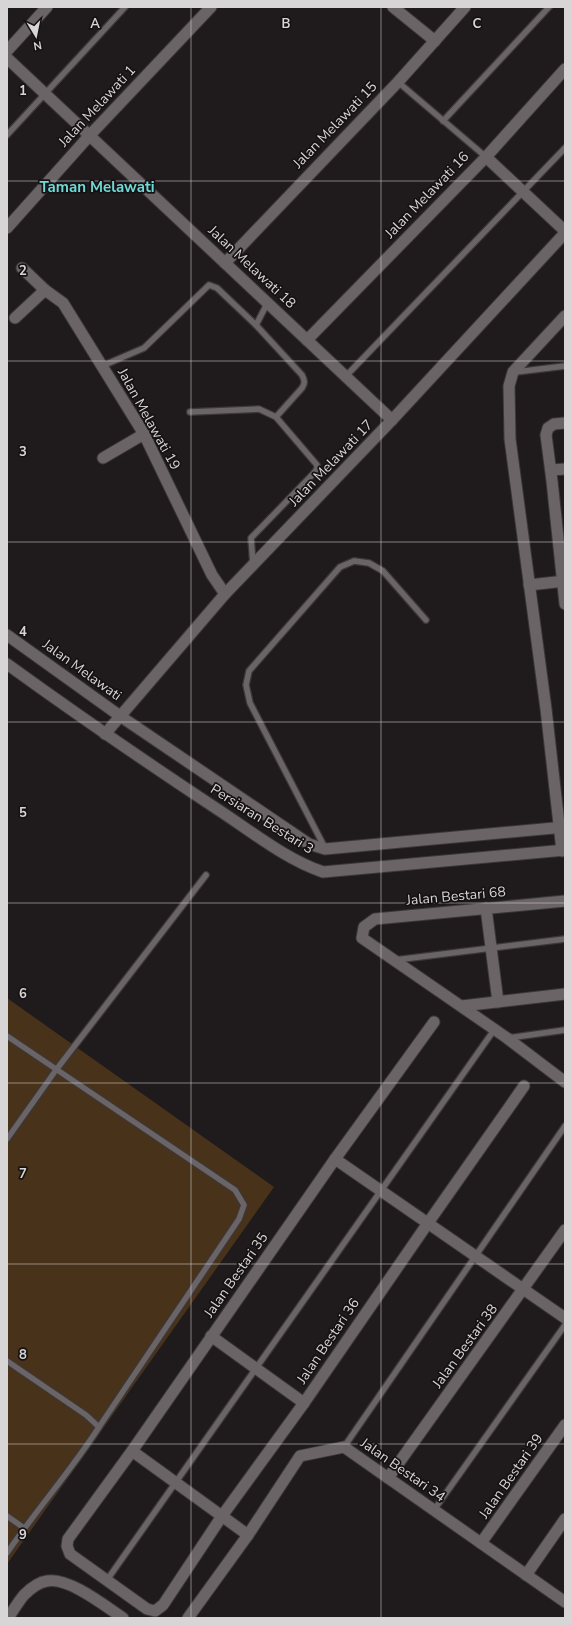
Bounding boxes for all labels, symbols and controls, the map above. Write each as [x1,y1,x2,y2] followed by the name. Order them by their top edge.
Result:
[90,15,100,33] text: A
[282,15,291,33] text: B
[473,15,482,33] text: C
[16,16,56,56] north arrow
[32,37,43,53] text: N
[54,61,140,152] street label: Jalan Melawati 1
[288,78,381,173] street label: Jalan Melawati 15
[19,82,27,100] text: 1
[380,148,473,243] street label: Jalan Melawati 16
[39,177,155,197] district label: Taman Melawati
[203,221,300,313] street label: Jalan Melawati 18
[19,262,27,280] text: 2
[113,364,185,473] street label: Jalan Melawati 19
[284,416,377,511] street label: Jalan Melawati 17
[19,443,27,461] text: 3
[19,623,27,641] text: 4
[38,634,125,705] street label: Jalan Melawati
[207,780,317,858] street label: Persiaran Bestari 3
[19,804,27,822] text: 5
[405,882,506,910] street label: Jalan Bestari 68
[19,985,27,1003] text: 6
[19,1165,27,1183] text: 7
[199,1229,272,1322] street label: Jalan Bestari 35
[292,1294,364,1388] street label: Jalan Bestari 36
[427,1300,502,1393] street label: Jalan Bestari 38
[19,1346,27,1364] text: 8
[474,1430,547,1523] street label: Jalan Bestari 39
[356,1433,449,1506] street label: Jalan Bestari 34
[19,1526,27,1544] text: 9

